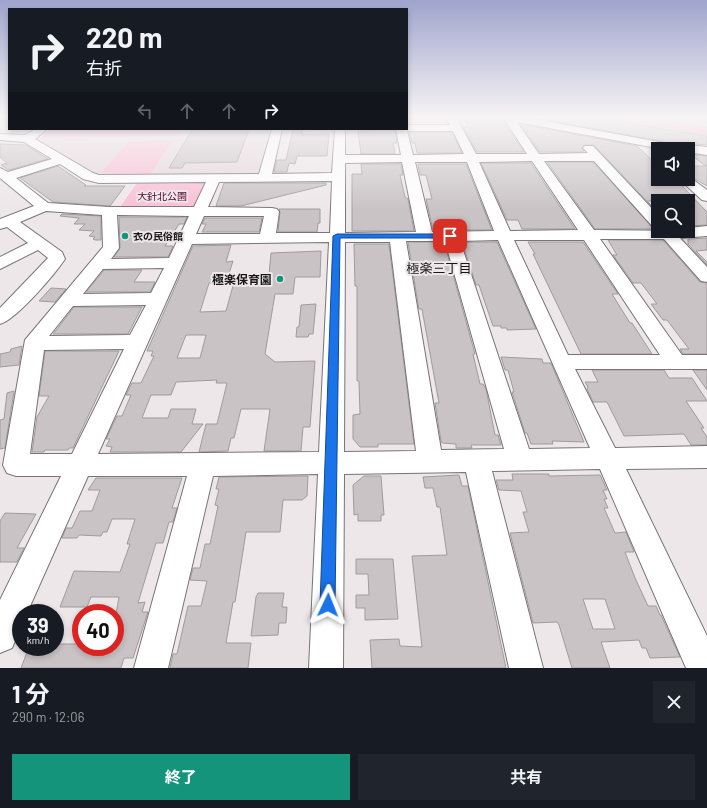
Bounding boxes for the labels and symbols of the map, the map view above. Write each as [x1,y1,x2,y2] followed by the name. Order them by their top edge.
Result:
[137,190,187,202] park label: 大針北公園
[433,219,467,253] pin
[133,230,183,242] place label: 衣の民俗館
[120,231,130,241] marker: 衣の民俗館
[406,260,472,276] district label: 極楽三丁目
[212,272,272,286] place label: 極楽保育園
[275,274,285,284] marker: 極楽保育園
[307,584,349,626] position arrow
[72,604,124,656] speed limit sign: 40

